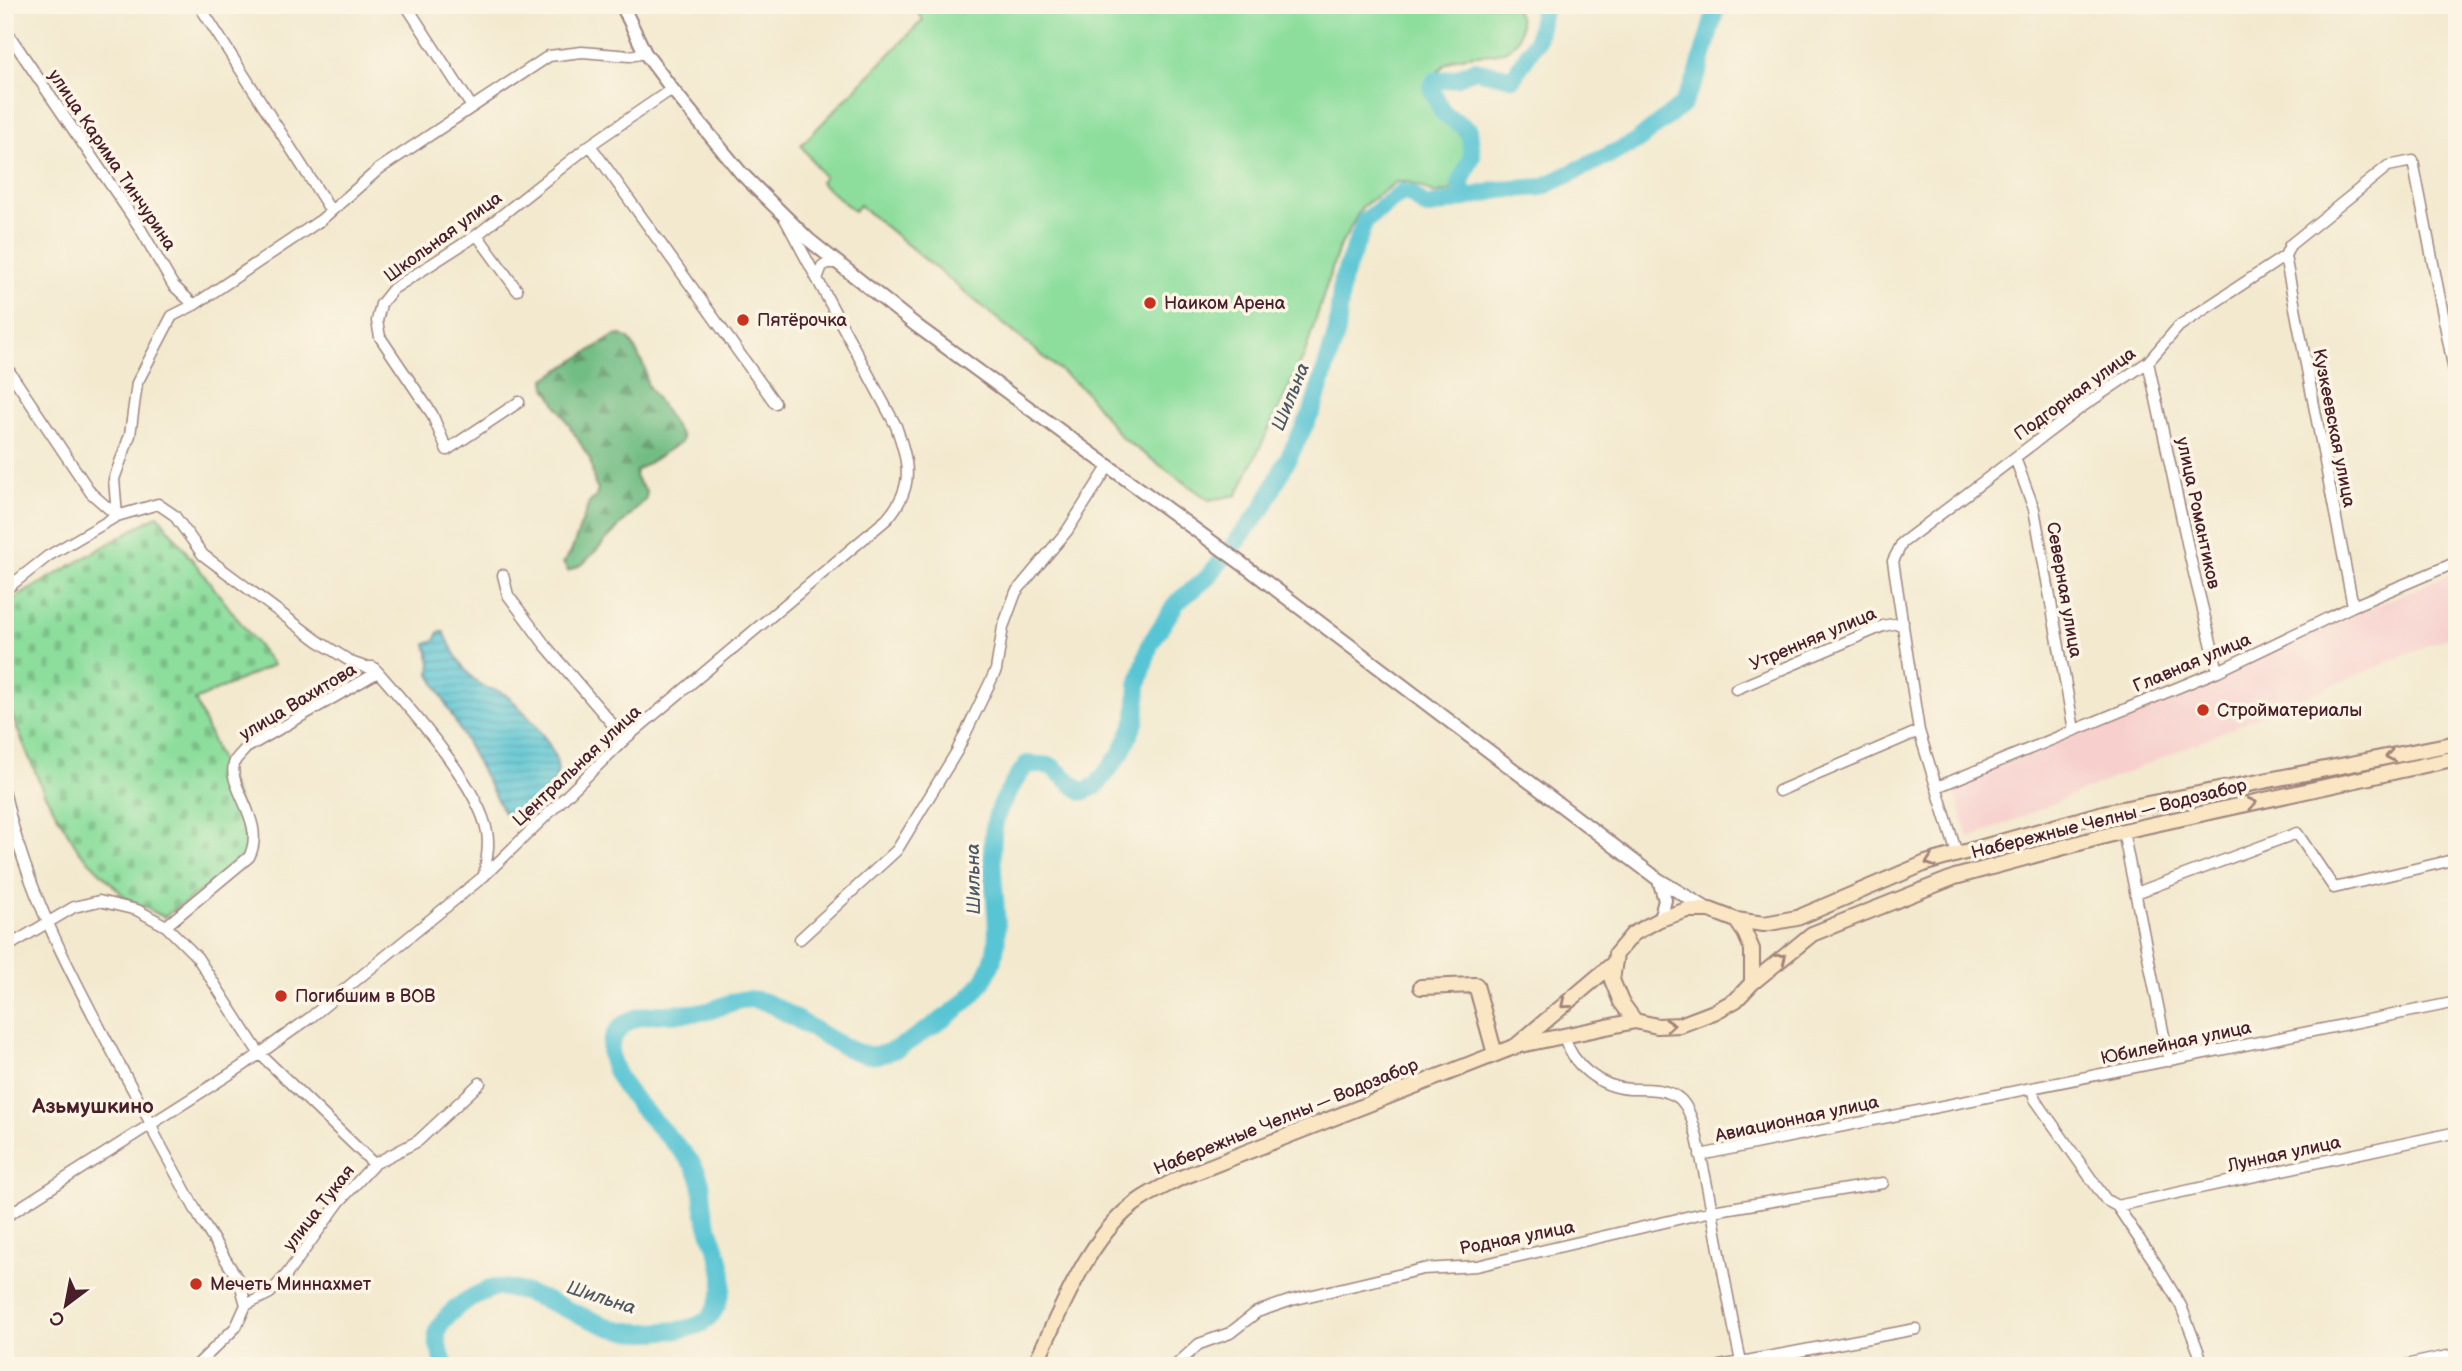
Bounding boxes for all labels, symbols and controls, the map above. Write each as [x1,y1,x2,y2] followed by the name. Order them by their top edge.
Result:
[44,66,181,255] street label: улица Карима Тинчурина
[380,187,506,287] street label: Школьная улица
[1164,293,1286,314] place label: Наиком Арена
[1142,295,1158,311] marker: Наиком Арена
[757,310,848,331] place label: Пятёрочка
[735,312,751,328] marker: Пятёрочка
[2010,343,2140,445] street label: Подгорная улица
[2308,347,2360,509] street label: Кузкеевская улица
[1267,360,1315,434] water label: Шильна
[2172,435,2224,591] street label: улица Романтиков
[2042,521,2086,660] street label: Северная улица
[1747,603,1880,675] street label: Утренняя улица
[2130,629,2254,697] street label: Главная улица
[236,659,360,745] street label: улица Вахитова
[2217,700,2362,721] place label: Стройматериалы
[508,701,646,831] street label: Центральная улица
[2195,702,2211,718] marker: Стройматериалы
[2384,748,2396,763] one-way arrow
[1969,775,2249,863] street label: Набережные Челны — Водозабор
[2246,797,2258,812] one-way arrow
[962,843,986,915] water label: Шильна
[1924,854,1936,868] one-way arrow
[1774,954,1786,967] one-way arrow
[295,986,436,1007] place label: Погибшим в ВОВ
[273,988,289,1004] marker: Погибшим в ВОВ
[1561,996,1574,1008] one-way arrow
[2099,1017,2254,1069] street label: Юбилейная улица
[1665,1018,1676,1033] one-way arrow
[1151,1054,1421,1180] street label: Набережные Челны — Водозабор
[1712,1091,1881,1147] street label: Авиационная улица
[31,1094,154,1119] district label: Азьмушкино
[2224,1132,2343,1176] street label: Лунная улица
[279,1161,359,1255] street label: улица Тукая
[1458,1216,1577,1259] street label: Родная улица
[32,1270,102,1340] north arrow
[210,1274,372,1295] place label: Мечеть Миннахмет
[188,1276,204,1292] marker: Мечеть Миннахмет
[564,1276,638,1320] water label: Шильна
[46,1305,69,1331] text: С

